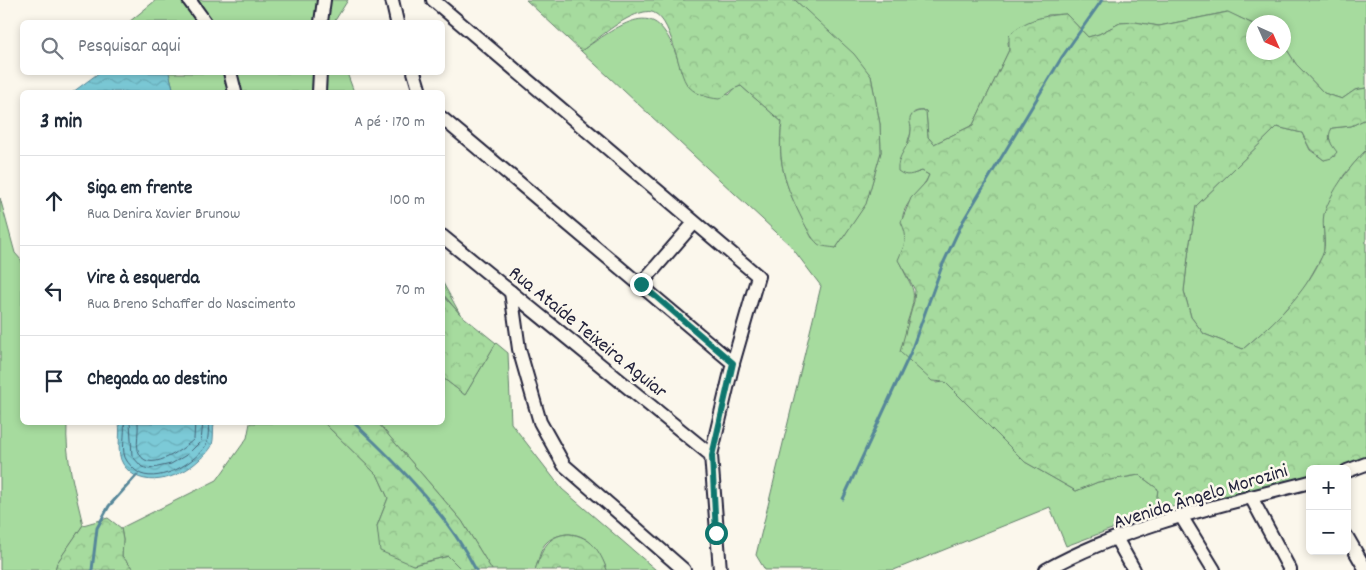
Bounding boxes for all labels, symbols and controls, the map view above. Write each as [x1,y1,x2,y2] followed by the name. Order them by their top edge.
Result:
[1246,15,1291,60] north arrow
[20,20,445,75] search box
[38,34,66,62] icon: search
[78,34,180,61] text: Pesquisar aqui
[40,108,82,138] text: 3 min
[354,111,425,134] text: A pé · 170 m
[87,176,192,203] text: Siga em frente
[40,187,68,215] icon: ahead
[389,189,425,212] text: 100 m
[87,203,240,226] text: Rua Denira Xavier Brunow
[502,260,673,407] street label: Rua Ataíde Teixeira Aguiar
[87,266,199,293] text: Vire à esquerda
[630,273,653,296] route end
[40,277,68,305] icon: left
[395,279,425,302] text: 70 m
[87,293,296,316] text: Rua Breno Schaffer do Nascimento
[40,367,68,395] icon: arrive
[87,367,228,394] text: Chegada ao destino
[1110,458,1292,538] street label: Avenida Ângelo Morozini
[1306,465,1351,555] map controls
[1306,465,1351,510] button: +
[1306,510,1351,555] button: −
[705,522,728,545] route start

